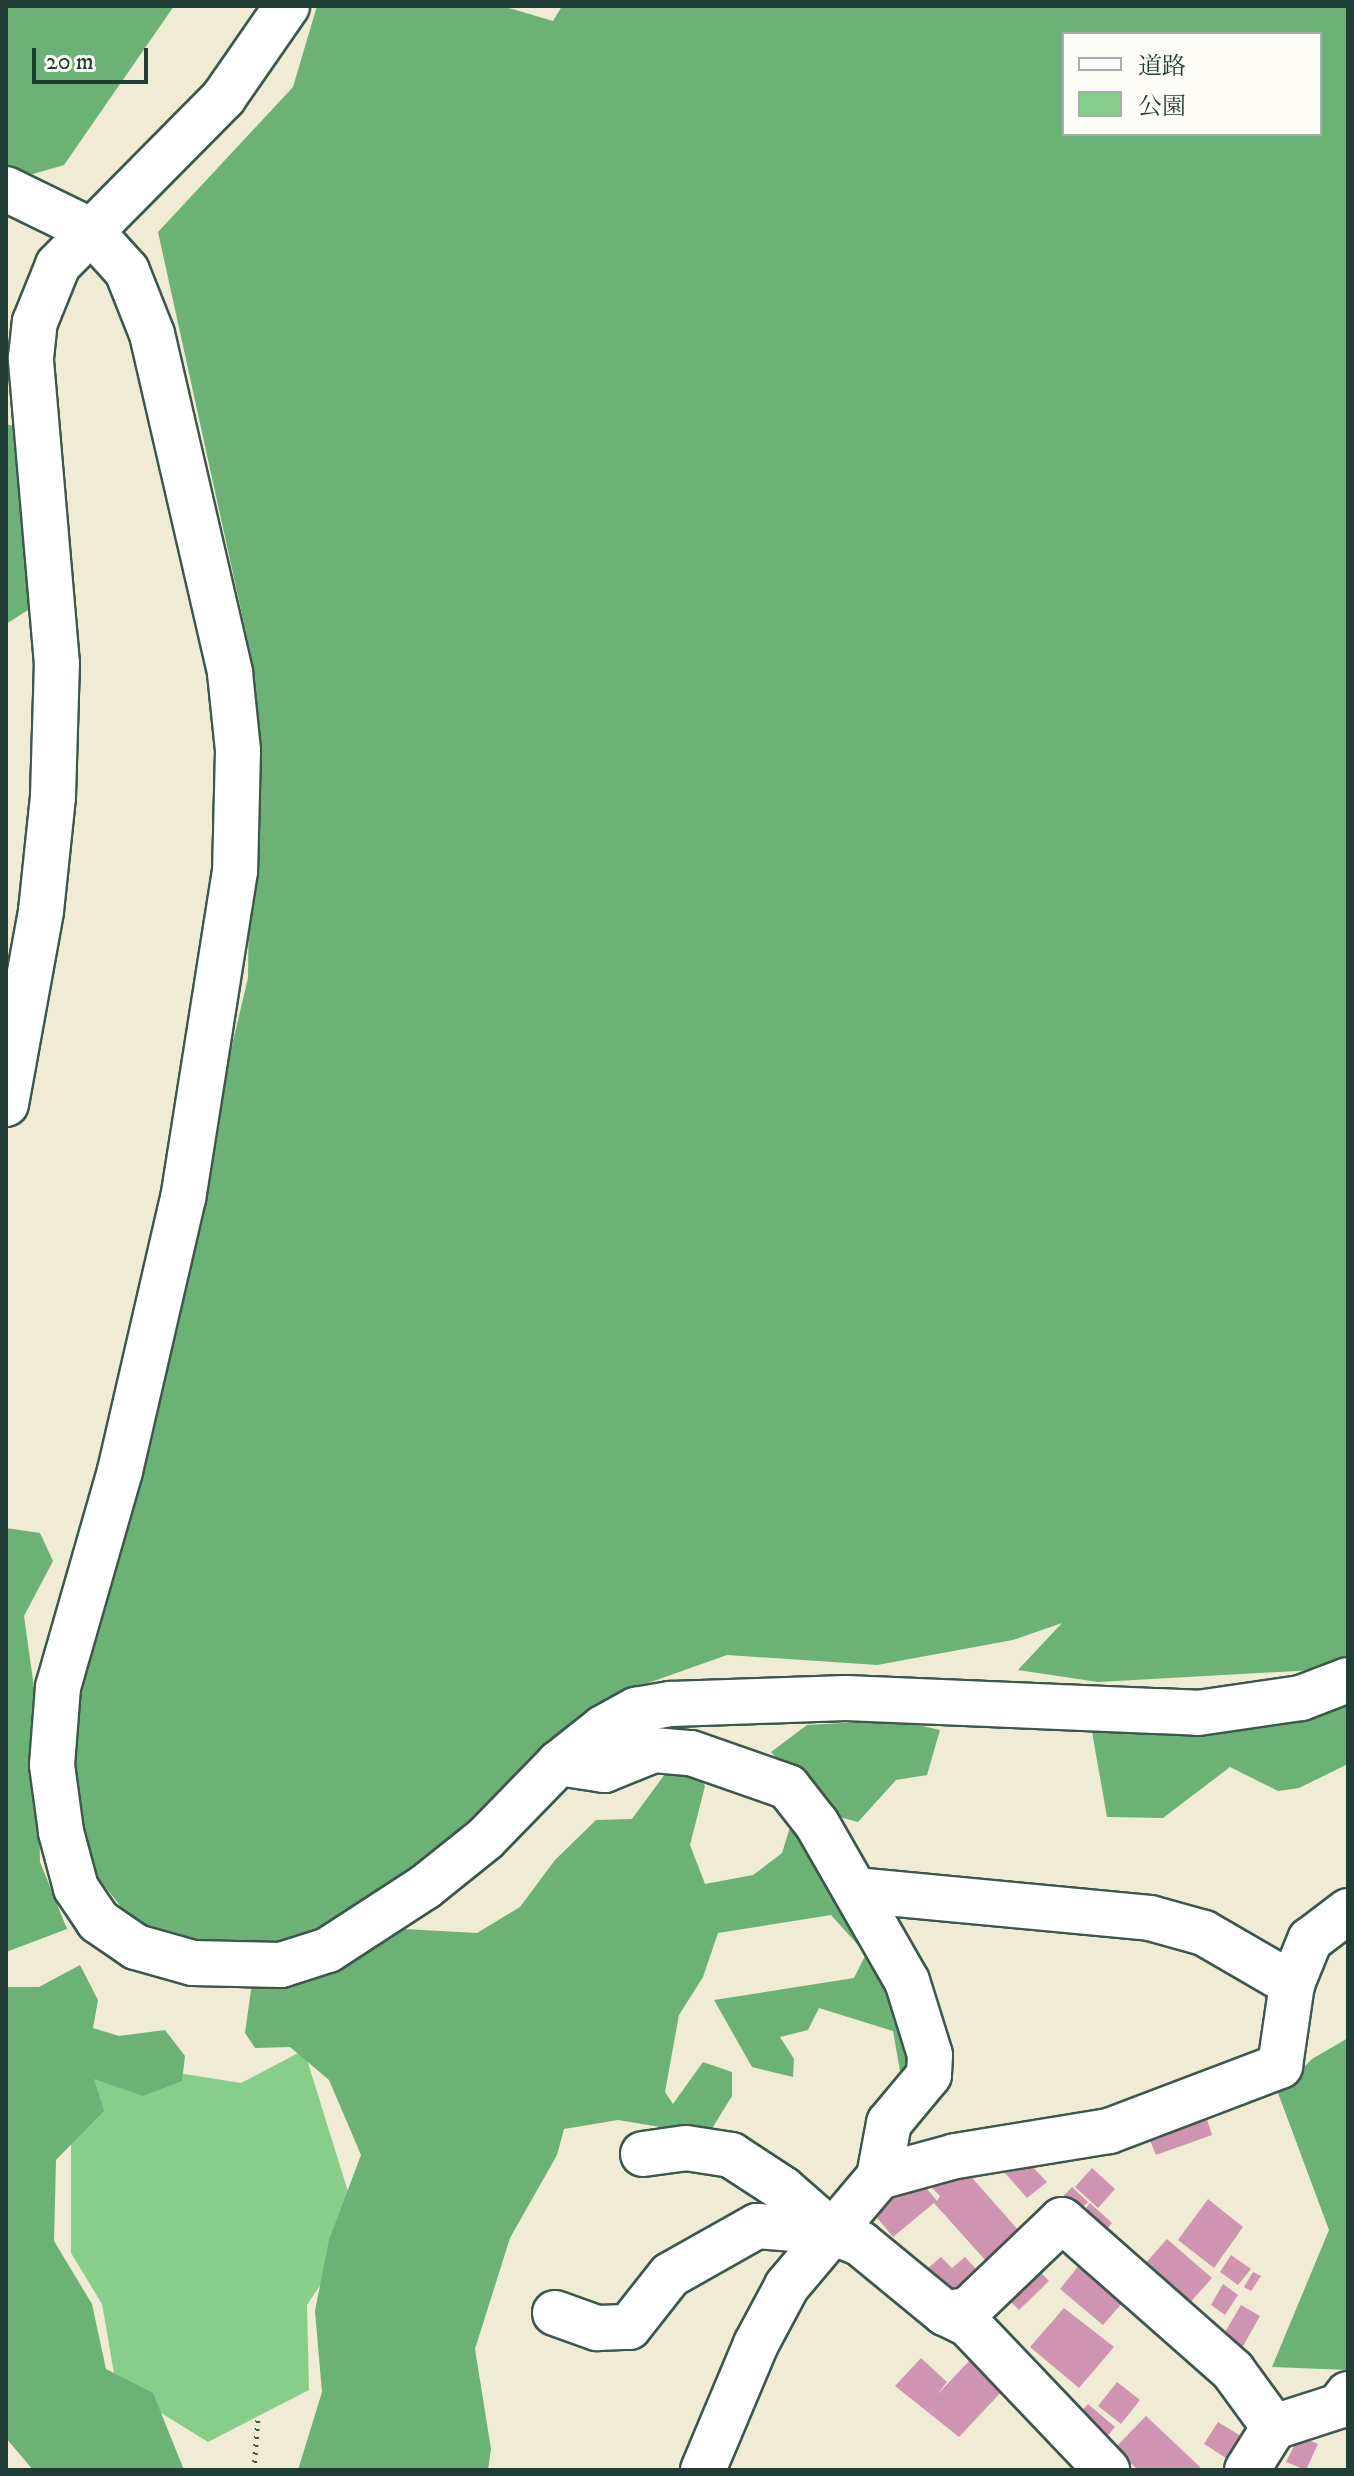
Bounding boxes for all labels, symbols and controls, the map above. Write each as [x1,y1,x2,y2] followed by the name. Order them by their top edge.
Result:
[36,32,152,82] scale bar
[1062,32,1322,136] legend
[46,47,94,77] text: 20 m
[1138,52,1186,82] text: 道路
[1138,92,1186,122] text: 公園

